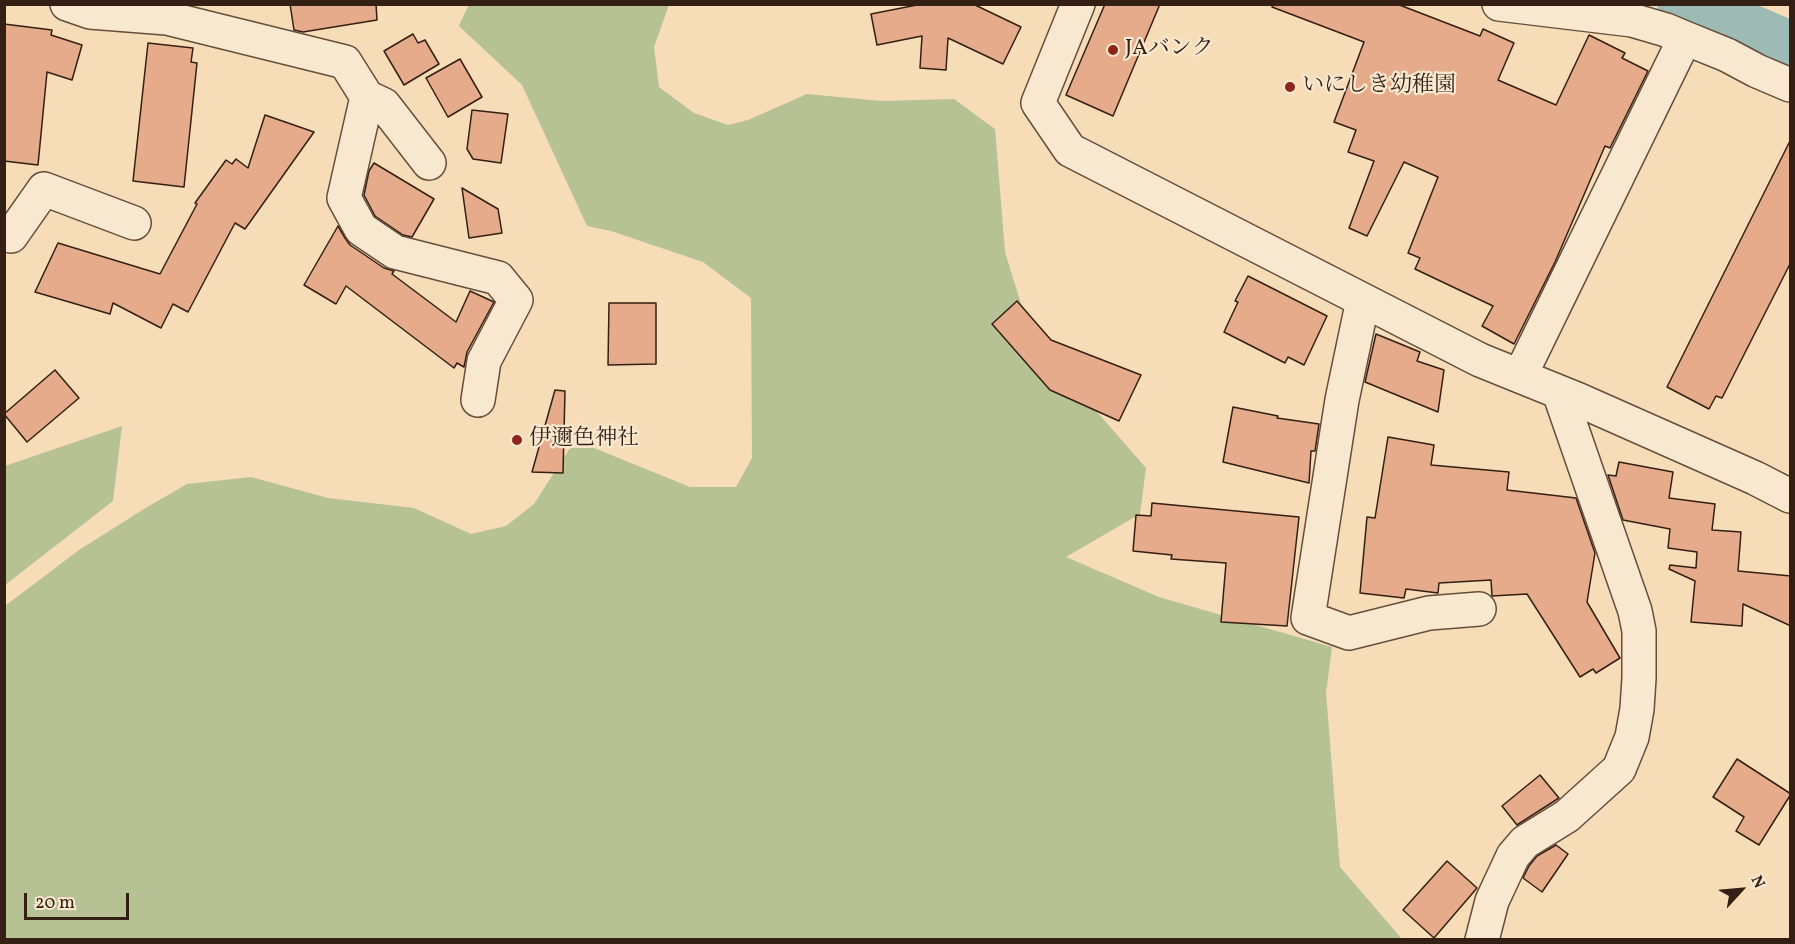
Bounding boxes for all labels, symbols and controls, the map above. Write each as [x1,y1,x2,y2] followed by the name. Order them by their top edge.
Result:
[1125,37,1214,63] place label: JAバンク
[1106,43,1120,57] marker: JAバンク
[1302,74,1456,100] place label: いにしき幼稚園
[1283,80,1297,94] marker: いにしき幼稚園
[529,427,639,453] place label: 伊邇色神社
[510,433,524,447] marker: 伊邇色神社
[1711,860,1771,920] north arrow
[1745,872,1770,892] text: N
[27,881,132,919] scale bar
[35,891,75,916] text: 20 m

